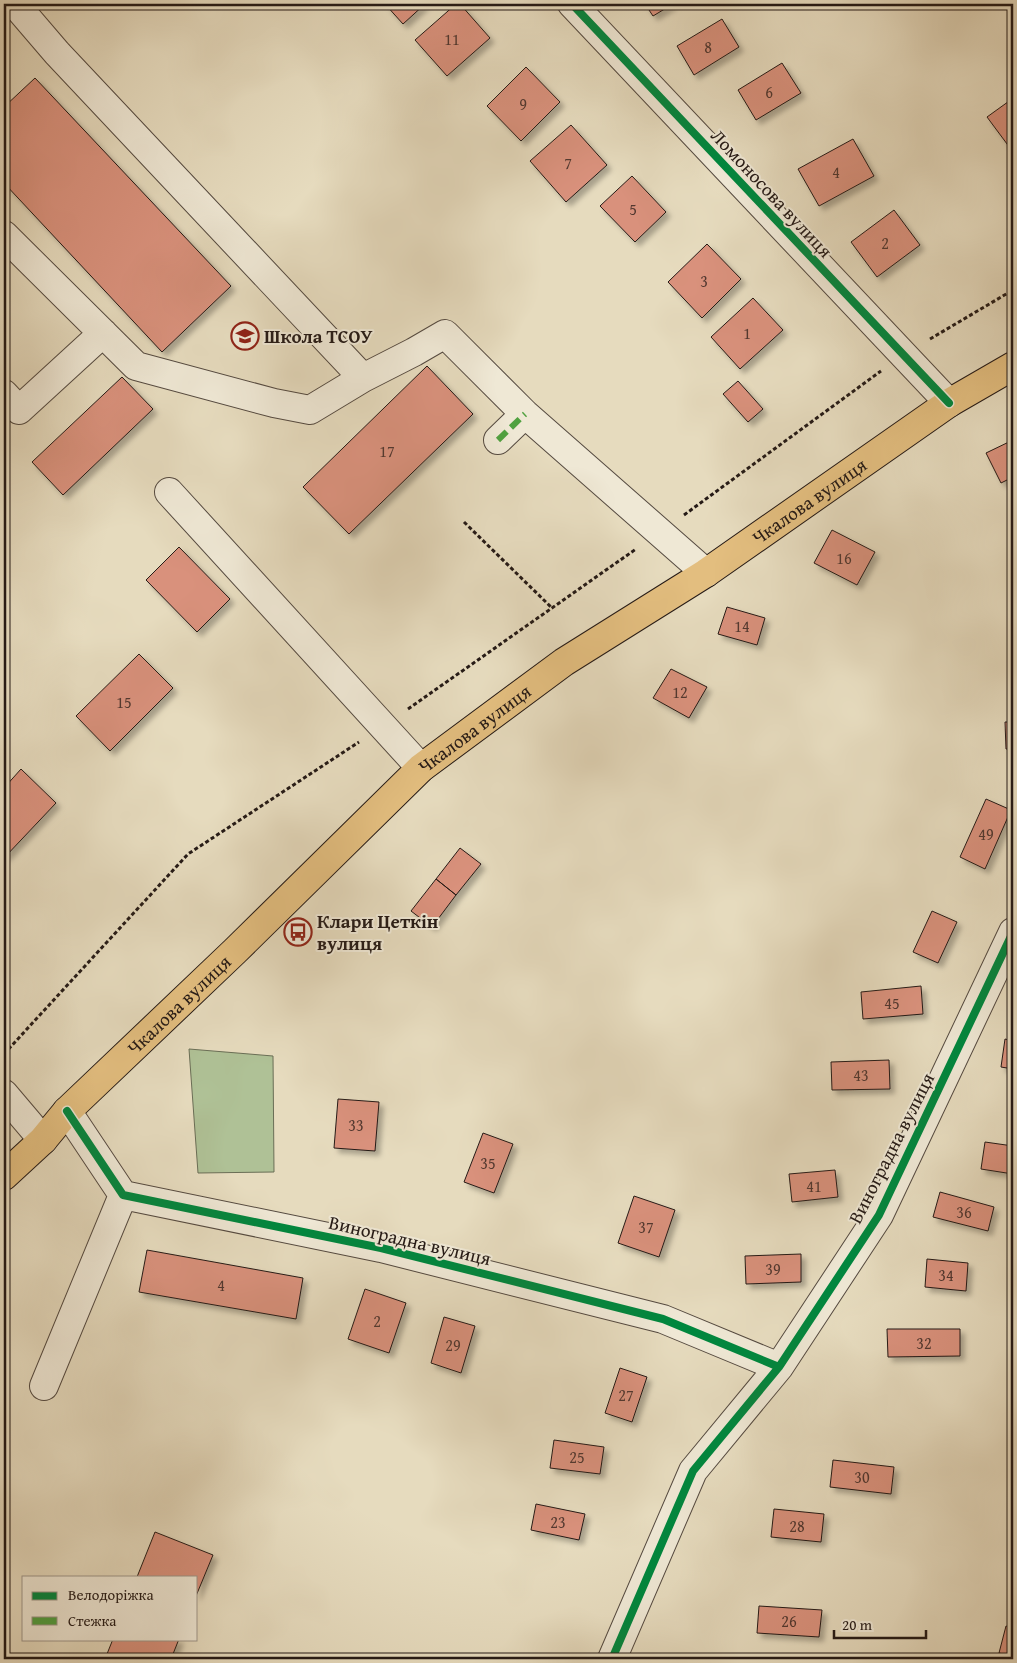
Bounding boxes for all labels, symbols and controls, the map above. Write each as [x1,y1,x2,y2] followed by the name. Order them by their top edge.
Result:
[444,27,460,51] house number: 11
[704,35,712,59] house number: 8
[765,80,773,104] house number: 6
[519,92,527,116] house number: 9
[705,122,840,264] street label: Ломоносова вулиця
[564,151,572,175] house number: 7
[832,160,840,184] house number: 4
[629,197,637,221] house number: 5
[881,231,889,255] house number: 2
[700,269,708,293] house number: 3
[230,321,260,351] school or university icon: Школа ТСОУ
[743,321,751,345] house number: 1
[264,322,373,350] place label: Школа ТСОУ
[379,439,395,463] house number: 17
[746,451,872,551] street label: Чкалова вулиця
[836,546,852,570] house number: 16
[734,614,750,638] house number: 14
[412,677,537,780] street label: Чкалова вулиця
[672,680,688,704] house number: 12
[116,690,132,714] house number: 15
[978,822,994,846] house number: 49
[317,907,439,957] place label: Клари Цеткін вулиця
[283,917,313,947] bus stop icon: Клари Цеткін вулиця
[120,948,237,1061] street label: Чкалова вулиця
[884,991,900,1015] house number: 45
[853,1063,869,1087] house number: 43
[841,1067,941,1228] street label: Виноградна вулиця
[348,1113,364,1137] house number: 33
[480,1151,496,1175] house number: 35
[806,1174,822,1198] house number: 41
[956,1200,972,1224] house number: 36
[326,1208,494,1272] street label: Виноградна вулиця
[638,1215,654,1239] house number: 37
[765,1257,781,1281] house number: 39
[938,1263,954,1287] house number: 34
[217,1273,225,1297] house number: 4
[373,1309,381,1333] house number: 2
[916,1331,932,1355] house number: 32
[445,1333,461,1357] house number: 29
[618,1383,634,1407] house number: 27
[569,1445,585,1469] house number: 25
[854,1465,870,1489] house number: 30
[550,1510,566,1534] house number: 23
[789,1514,805,1538] house number: 28
[22,1576,198,1640] legend
[68,1584,154,1605] text: Велодоріжка
[834,1608,927,1640] scale bar
[781,1609,797,1633] house number: 26
[68,1610,117,1631] text: Стежка
[842,1614,873,1635] text: 20 m

